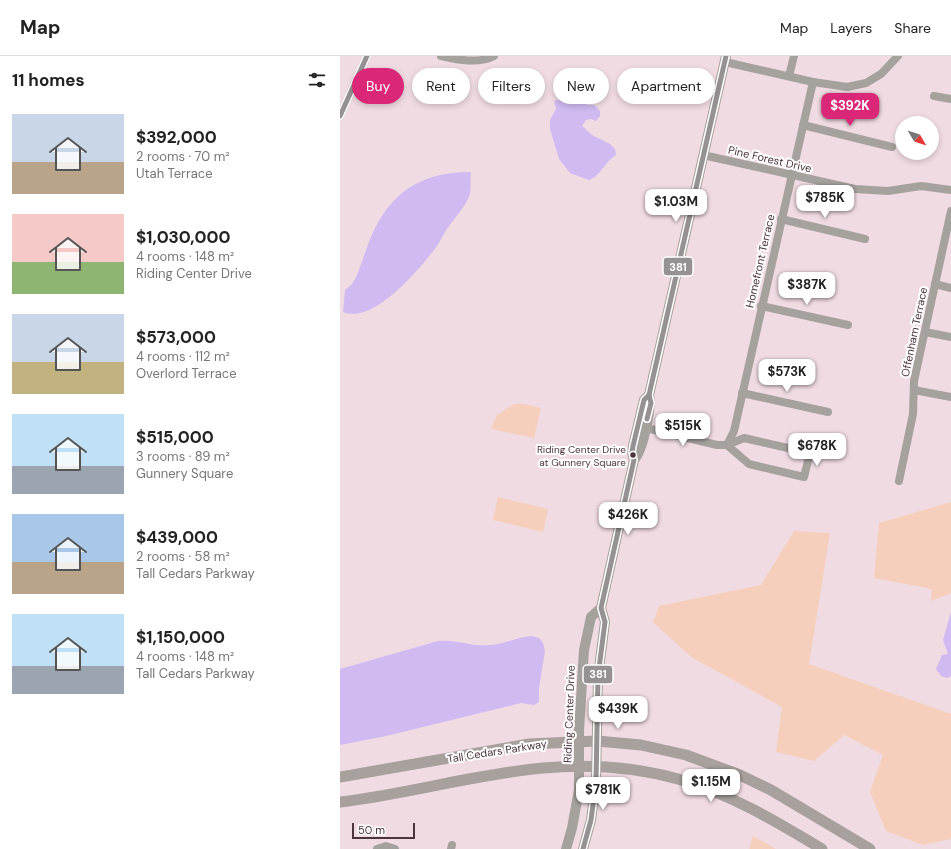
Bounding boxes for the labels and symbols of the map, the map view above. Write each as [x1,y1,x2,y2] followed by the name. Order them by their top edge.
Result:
[822,93,878,127] pin: $392K
[895,116,939,160] north arrow
[727,143,813,175] street label: Pine Forest Drive
[797,185,853,219] pin: $785K
[643,189,709,223] pin: $1.03M
[742,213,778,309] street label: Homefront Terrace
[663,257,693,276] line badge: 381
[669,260,687,274] text: 381
[779,272,835,306] pin: $387K
[898,286,930,378] street label: Offenham Terrace
[759,359,815,393] pin: $573K
[655,413,711,447] pin: $515K
[789,433,845,467] pin: $678K
[537,443,626,469] place label: Riding Center Drive at Gunnery Square
[628,450,638,460] marker: Riding Center Drive at Gunnery Square
[600,502,656,536] pin: $426K
[560,665,578,763] street label: Riding Center Drive
[583,665,613,684] line badge: 381
[589,667,607,681] text: 381
[590,696,646,730] pin: $439K
[446,736,548,766] street label: Tall Cedars Parkway
[678,769,744,803] pin: $1.15M
[575,777,631,811] pin: $781K
[352,821,415,840] scale bar

